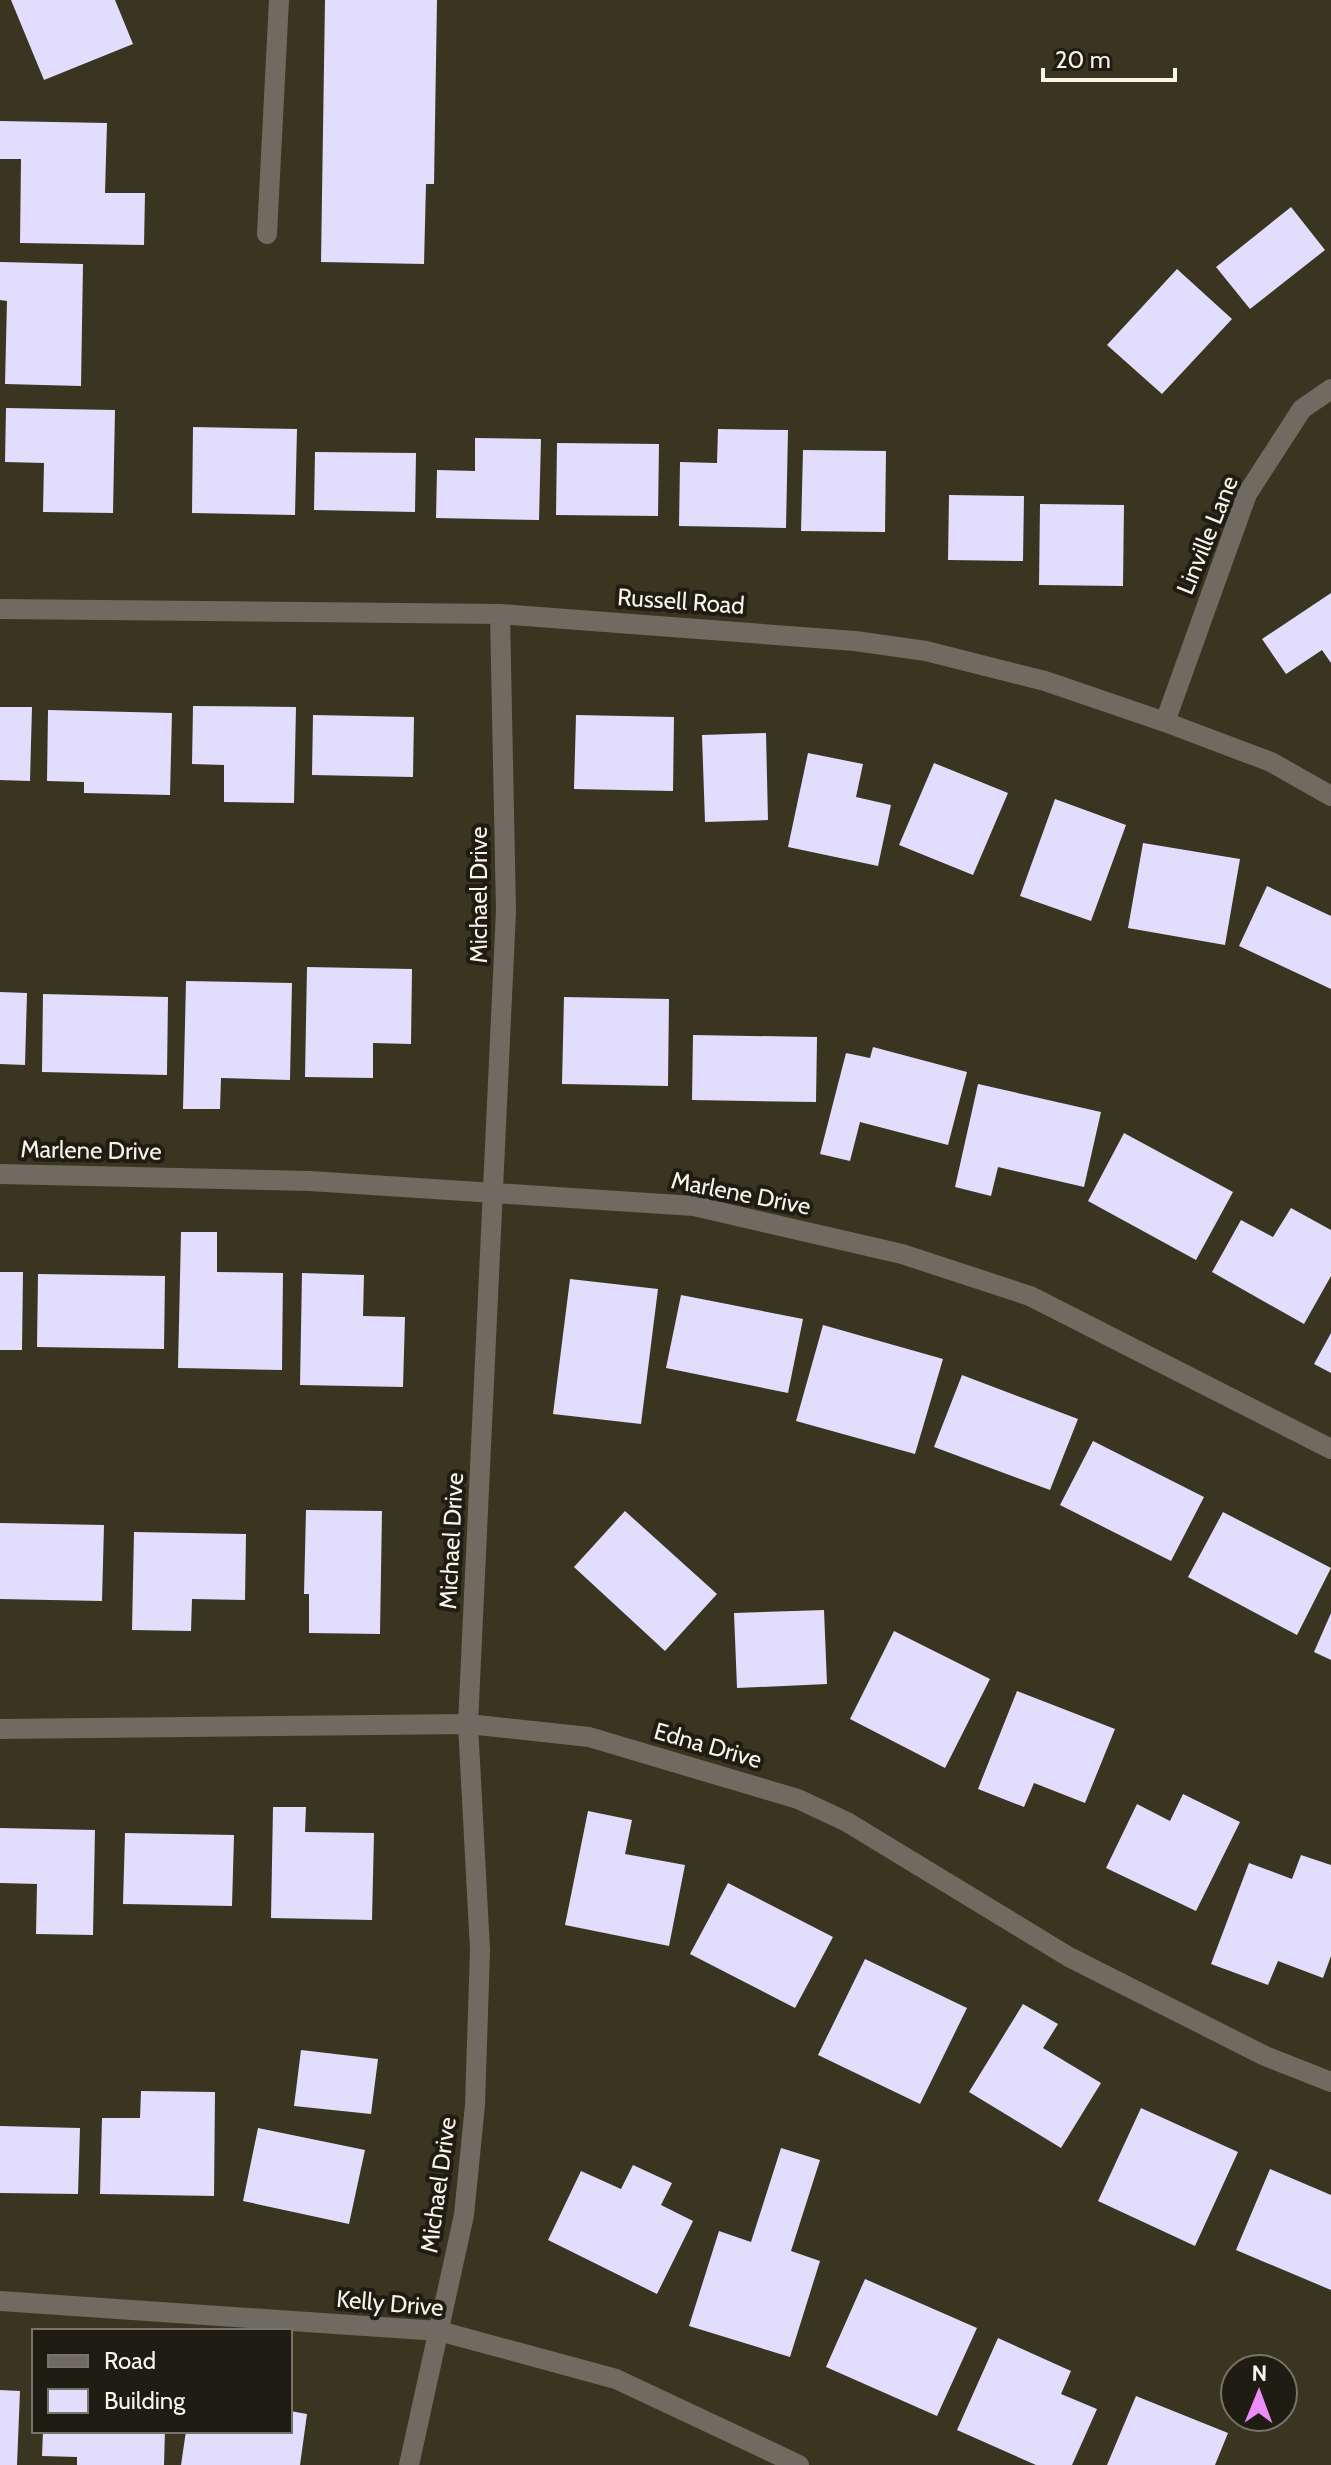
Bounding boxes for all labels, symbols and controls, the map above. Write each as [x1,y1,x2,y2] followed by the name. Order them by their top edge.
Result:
[1043,32,1175,82] scale bar
[1055,45,1111,74] text: 20 m
[1170,471,1244,599] street label: Linville Lane
[616,582,746,620] street label: Russell Road
[464,827,493,963] street label: Michael Drive
[20,1134,162,1166] street label: Marlene Drive
[669,1165,813,1221] street label: Marlene Drive
[433,1472,469,1610] street label: Michael Drive
[651,1716,765,1774] street label: Edna Drive
[414,2115,462,2255] street label: Michael Drive
[335,2284,445,2322] street label: Kelly Drive
[32,2329,292,2433] legend
[104,2346,156,2375] text: Road
[1219,2353,1299,2433] north arrow
[1251,2360,1267,2387] text: N
[104,2386,186,2415] text: Building

